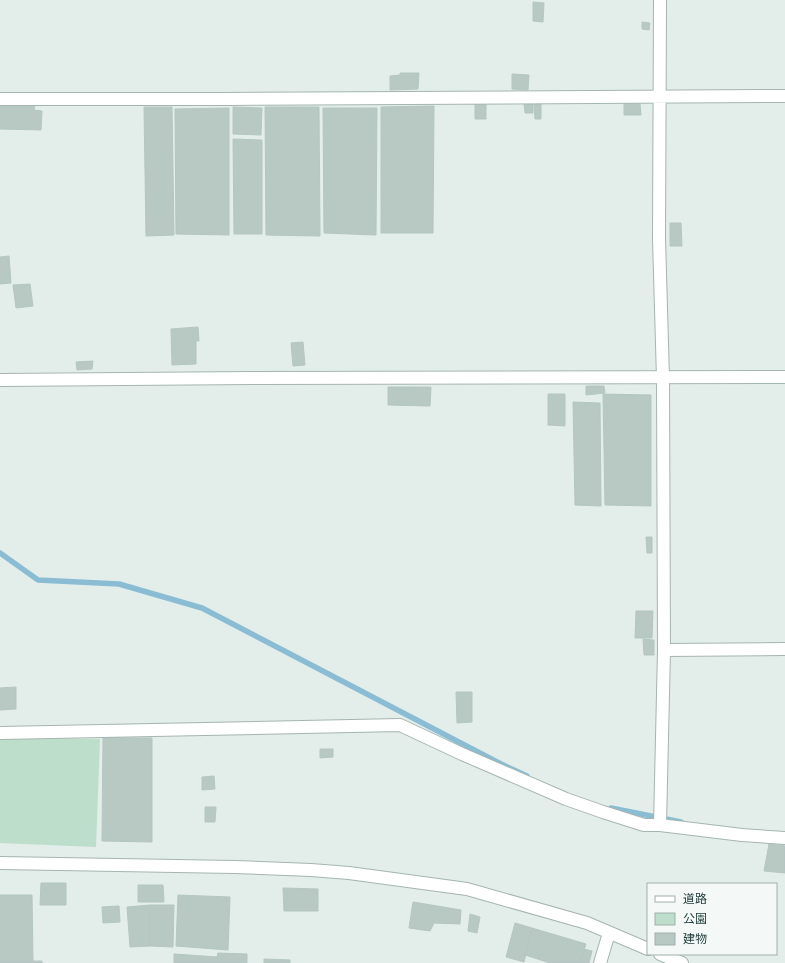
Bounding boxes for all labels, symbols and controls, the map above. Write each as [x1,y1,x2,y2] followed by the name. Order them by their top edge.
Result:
[647,883,777,955] legend
[683,891,707,906] text: 道路
[683,911,707,926] text: 公園
[683,931,707,946] text: 建物

